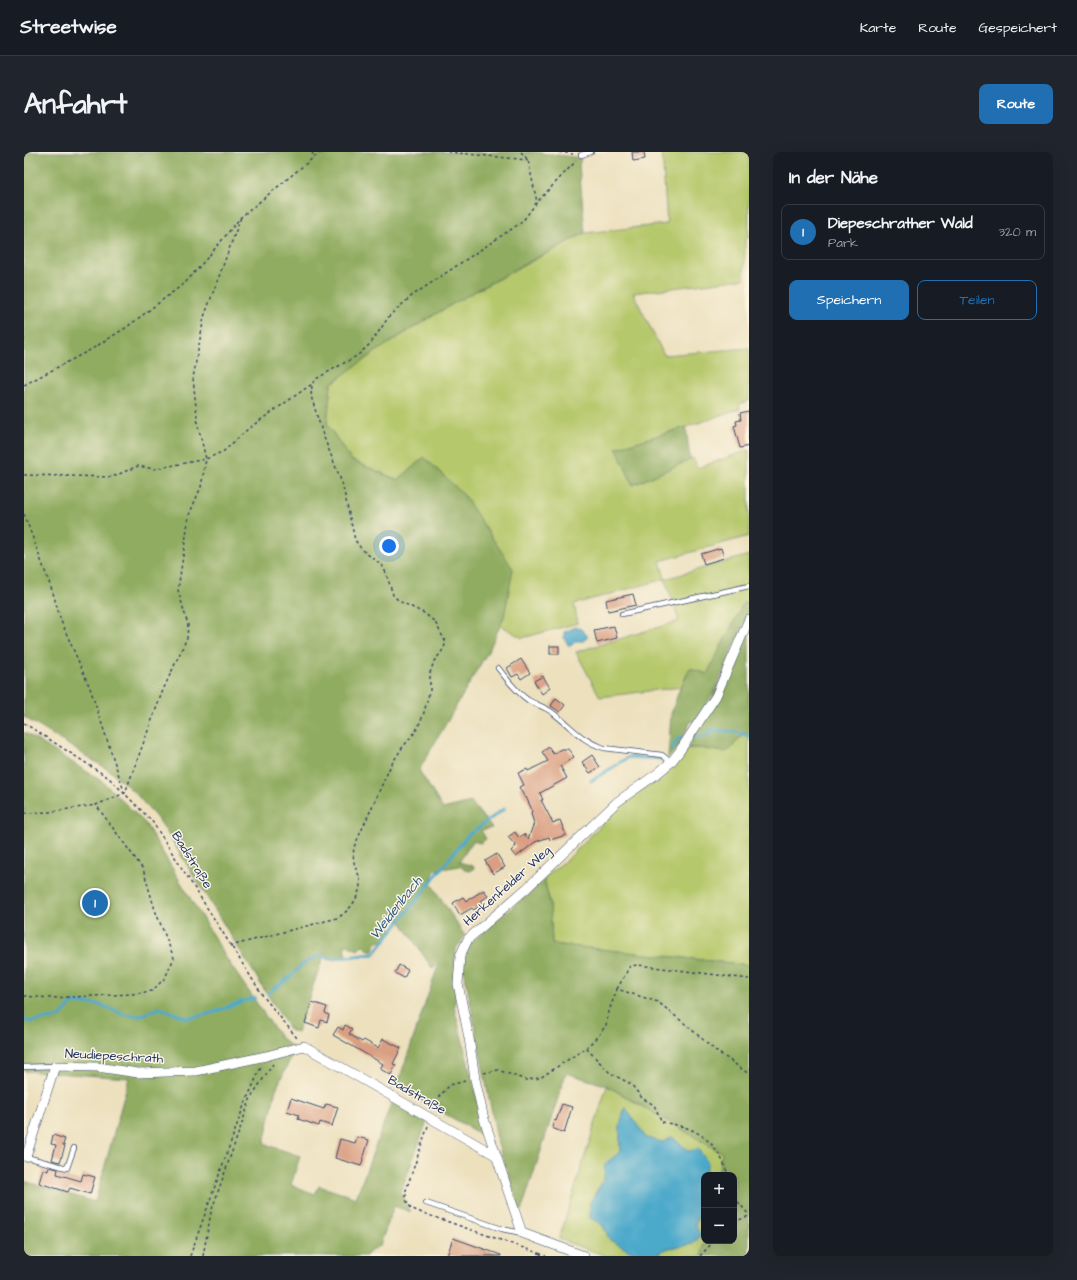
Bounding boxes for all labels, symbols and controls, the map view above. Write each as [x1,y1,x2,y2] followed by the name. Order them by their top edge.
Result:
[20,14,117,41] text: Streetwise
[860,18,896,38] text: Karte
[918,18,956,38] text: Route
[978,18,1057,38] text: Gespeichert
[979,84,1053,124] button: Route
[24,85,127,124] text: Anfahrt
[789,166,878,190] text: In der Nähe
[828,213,973,234] text: Diepeschrather Wald
[802,223,804,241] text: 1
[998,223,1036,241] text: 320 m
[828,234,858,252] text: Park
[789,280,909,320] button: Speichern
[917,280,1037,320] button: Teilen
[379,536,399,556] your location
[167,828,217,892] street label: Badstraße
[459,842,556,931] street label: Herkenfelder Weg
[365,871,428,944] water label: Weidenbach
[82,888,108,918] pin: 1
[64,1044,164,1068] street label: Neudiepeschrath
[385,1071,449,1119] street label: Badstraße
[701,1172,737,1244] map controls
[701,1172,737,1208] button: +
[701,1208,737,1244] button: −

